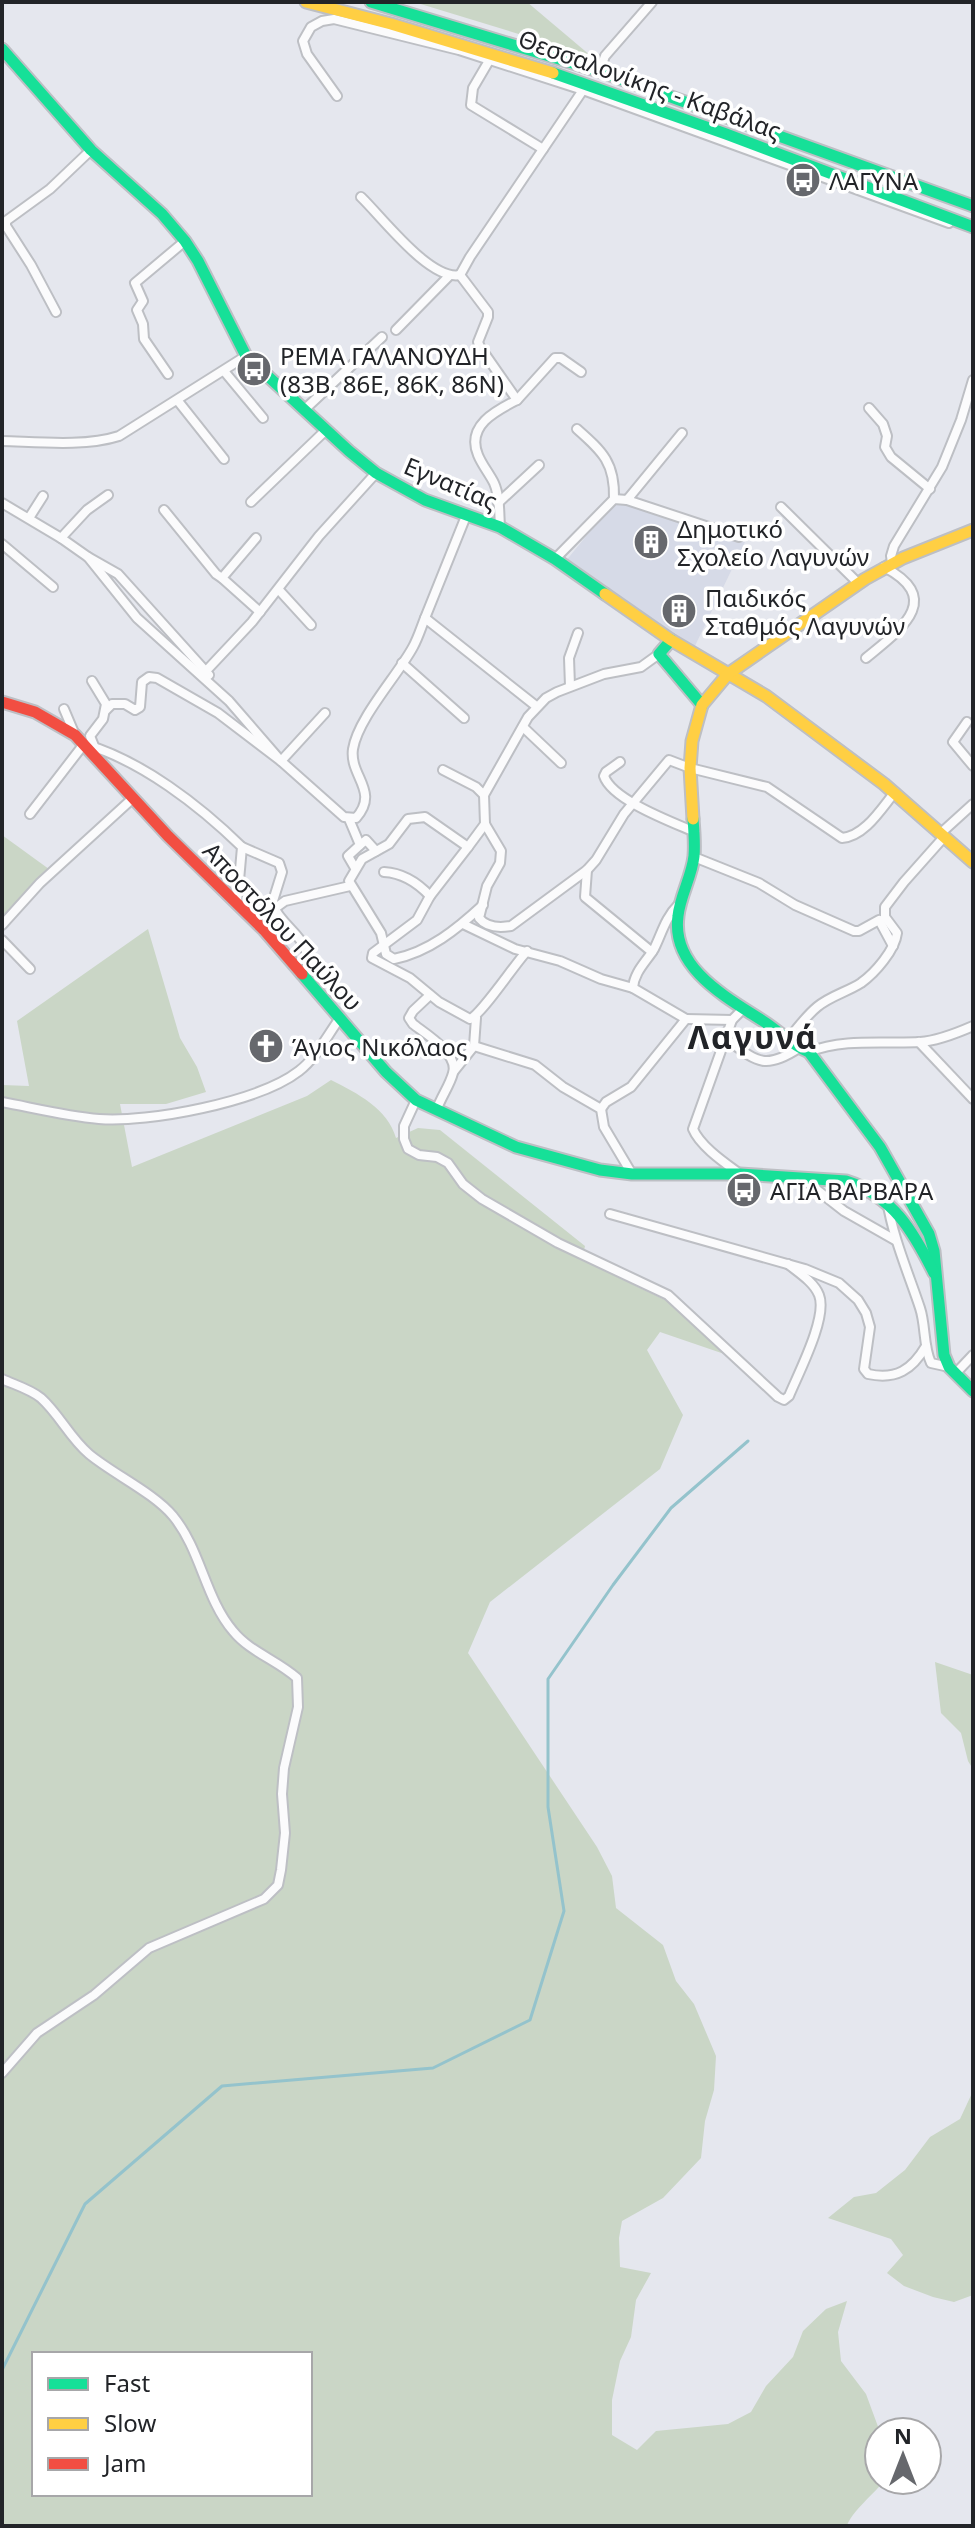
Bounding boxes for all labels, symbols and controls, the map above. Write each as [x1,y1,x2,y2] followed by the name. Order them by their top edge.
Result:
[514,21,786,147] street label: Θεσσαλονίκης - Καβάλας
[784,161,822,199] bus stop icon: ΛΑΓΥΝΑ
[829,164,919,197] place label: ΛΑΓΥΝΑ
[280,339,504,400] place label: ΡΕΜΑ ΓΑΛΑΝΟΥΔΗ (83Β, 86Ε, 86Κ, 86Ν)
[235,350,273,388] bus stop icon: ΡΕΜΑ ΓΑΛΑΝΟΥΔΗ (83Β, 86Ε, 86Κ, 86Ν)
[399,449,503,517] street label: Εγνατίας
[677,512,869,573] place label: Δημοτικό Σχολείο Λαγυνών
[632,523,670,561] building icon: Δημοτικό Σχολείο Λαγυνών
[705,581,905,642] place label: Παιδικός Σταθμός Λαγυνών
[660,592,698,630] building icon: Παιδικός Σταθμός Λαγυνών
[196,834,370,1018] street label: Αποστόλου Παύλου
[688,1015,818,1058] district label: Λαγυνά
[247,1027,285,1065] church icon: Άγιος Νικόλαος
[292,1030,468,1063] place label: Άγιος Νικόλαος
[725,1171,763,1209] bus stop icon: ΑΓΙΑ ΒΑΡΒΑΡΑ
[770,1174,934,1207] place label: ΑΓΙΑ ΒΑΡΒΑΡΑ
[32,2352,312,2496] legend
[104,2366,150,2399] text: Fast
[104,2406,156,2439] text: Slow
[863,2416,943,2496] north arrow
[894,2420,912,2450] text: N
[102,2446,146,2479] text: Jam

